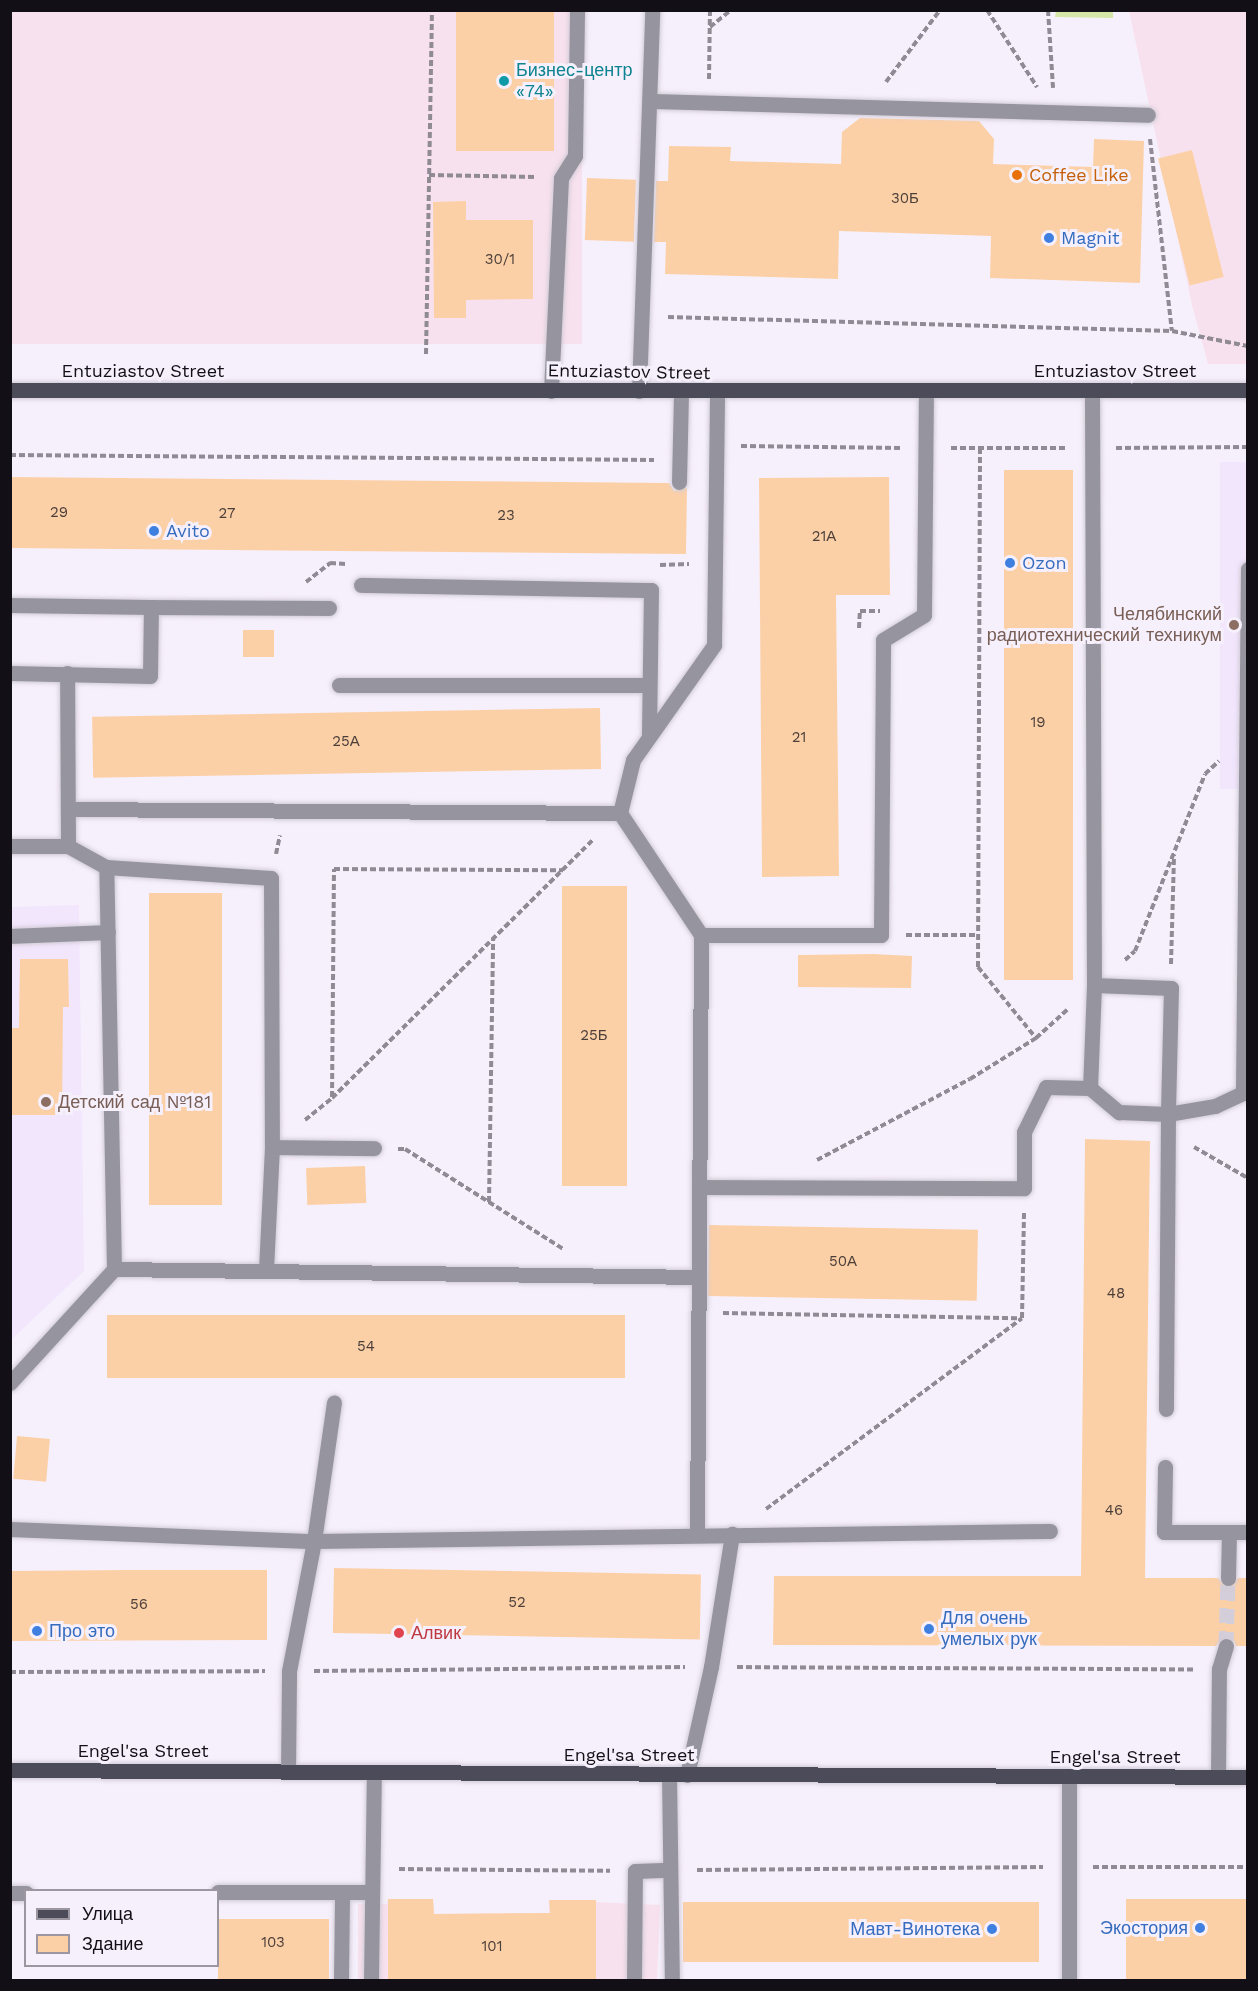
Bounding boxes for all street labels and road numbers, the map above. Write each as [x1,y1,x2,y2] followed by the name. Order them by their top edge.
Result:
[61,360,225,382] street label: Entuziastov Street
[547,360,711,384] street label: Entuziastov Street
[1033,360,1197,382] street label: Entuziastov Street
[77,1740,209,1762] street label: Engel'sa Street
[563,1744,695,1766] street label: Engel'sa Street
[1049,1746,1181,1768] street label: Engel'sa Street

